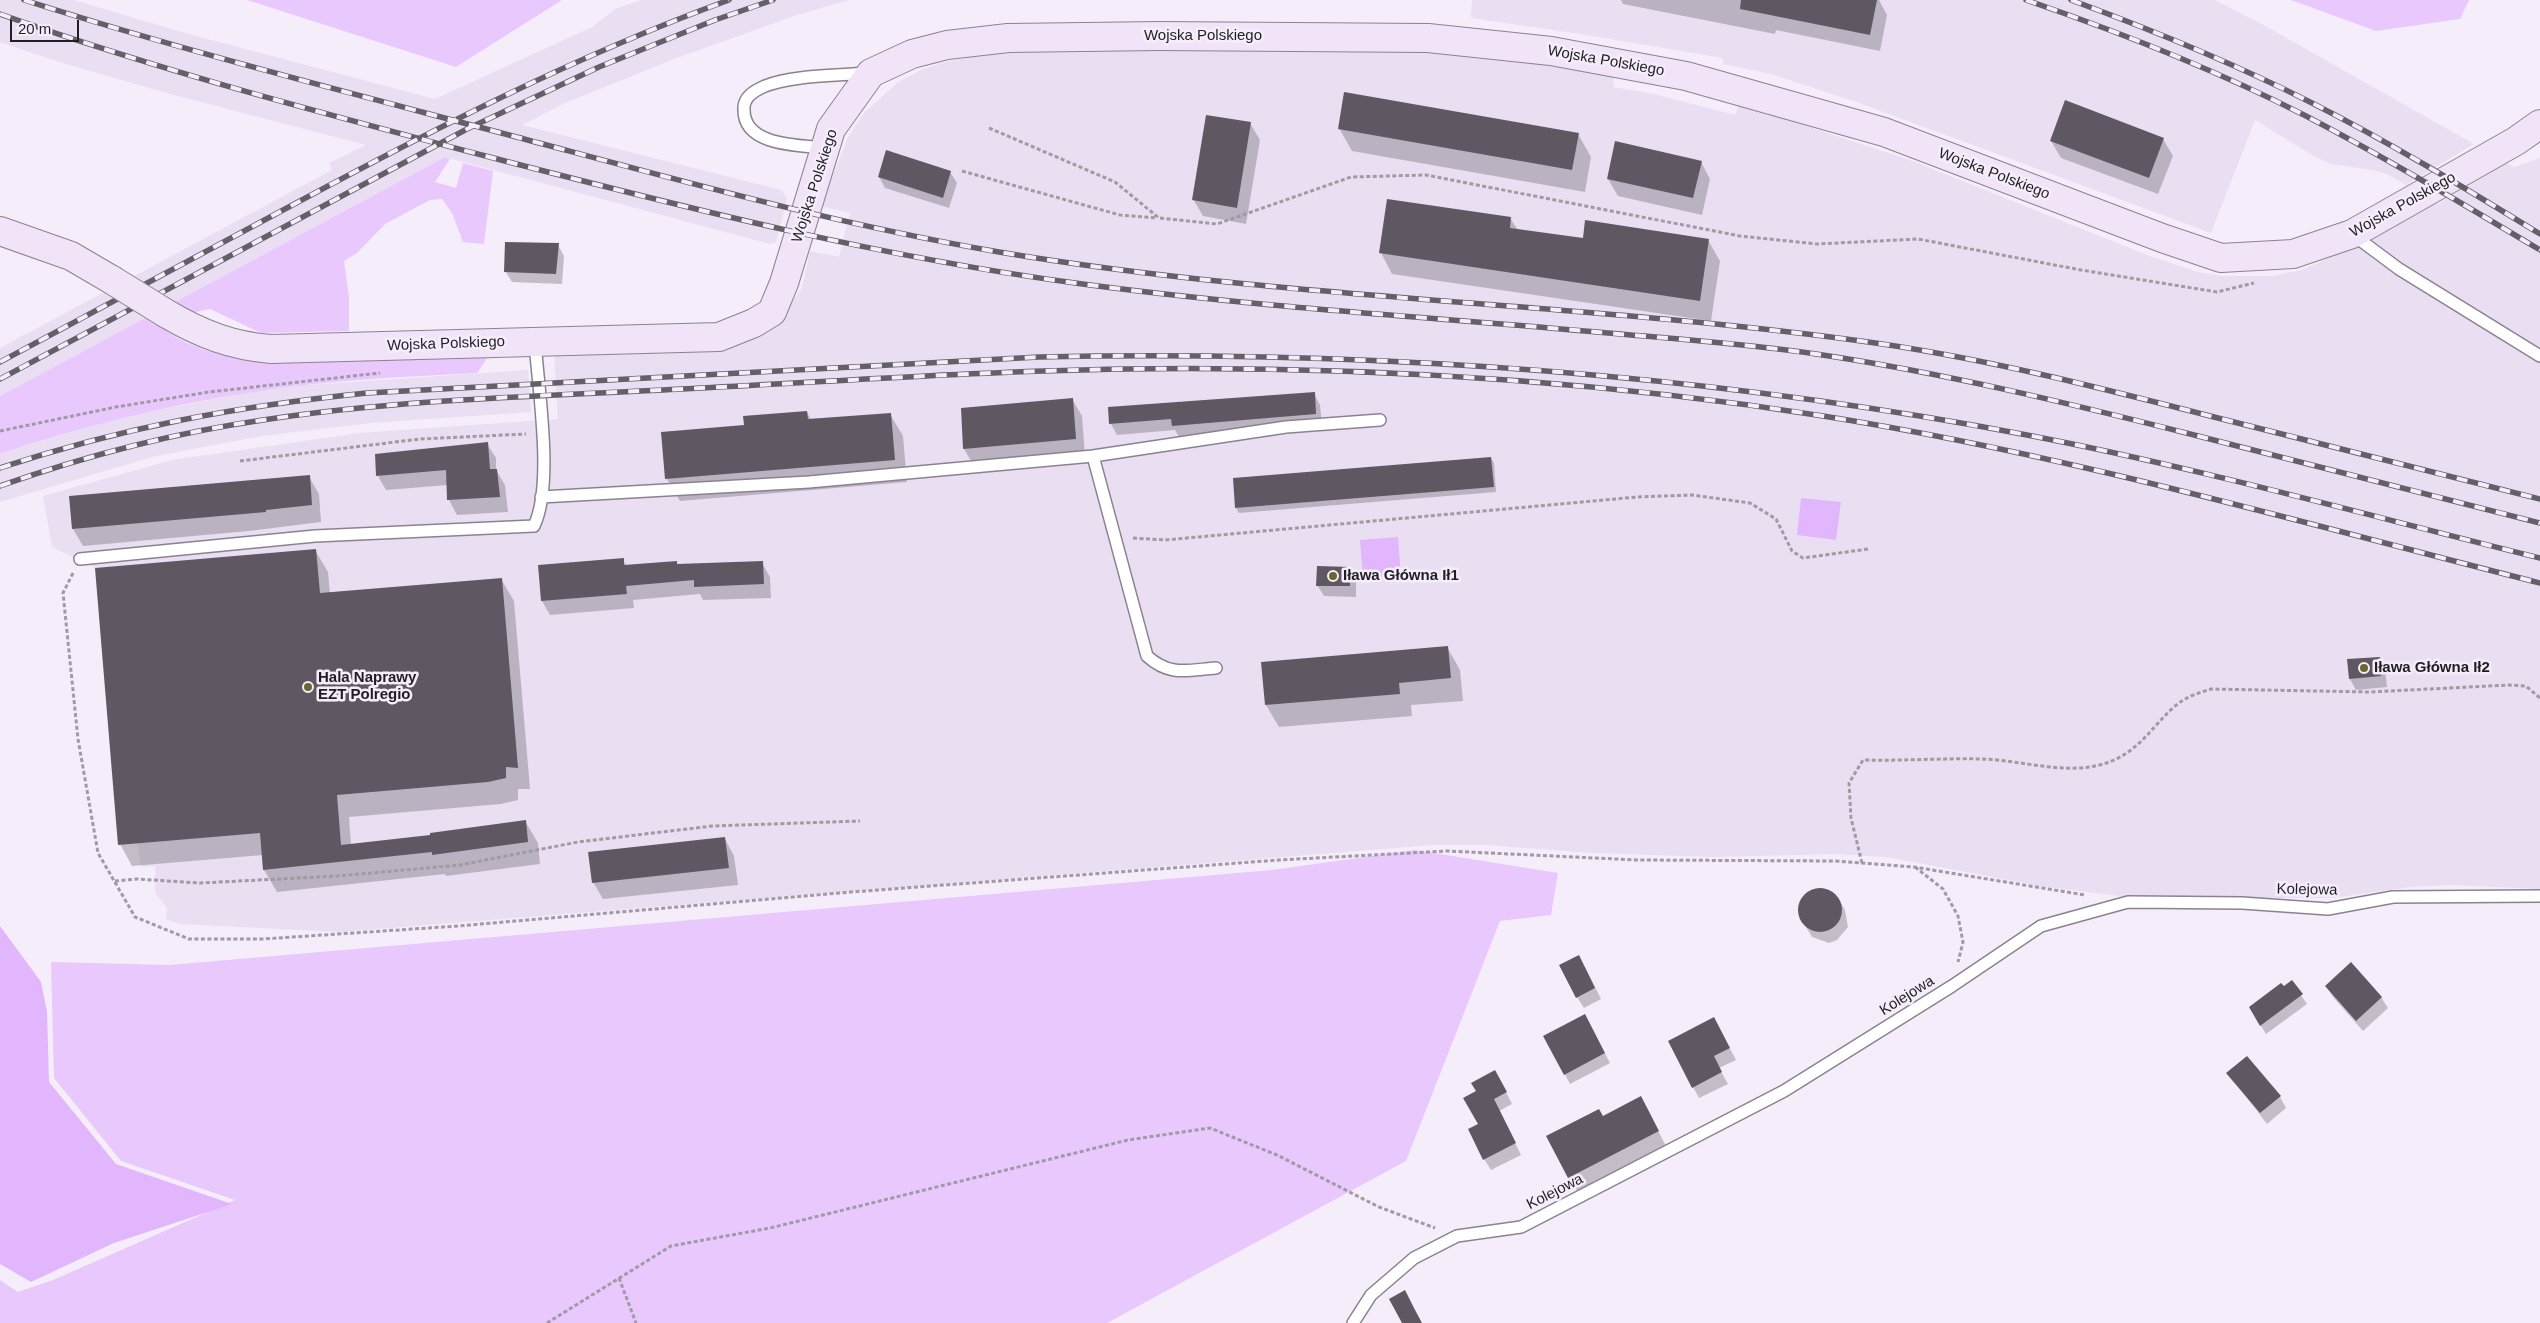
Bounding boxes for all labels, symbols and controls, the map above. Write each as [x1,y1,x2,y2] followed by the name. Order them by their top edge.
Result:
[12,10,81,42] scale bar
[18,20,51,37] text: 20 m
[1144,27,1262,45] street label: Wojska Polskiego
[1546,42,1666,80] street label: Wojska Polskiego
[788,127,842,245] street label: Wojska Polskiego
[1936,144,2052,204] street label: Wojska Polskiego
[2347,168,2459,242] street label: Wojska Polskiego
[387,333,505,355] street label: Wojska Polskiego
[1343,567,1459,585] place label: Iława Główna Ił1
[1327,570,1339,582] marker: Iława Główna Ił1
[2374,659,2490,677] place label: Iława Główna Ił2
[2358,662,2370,674] marker: Iława Główna Ił2
[318,669,416,704] place label: Hala Naprawy EZT Polregio
[302,681,314,693] marker: Hala Naprawy EZT Polregio
[2276,880,2338,900] street label: Kolejowa
[1876,972,1938,1020] street label: Kolejowa
[1524,1170,1586,1214] street label: Kolejowa

